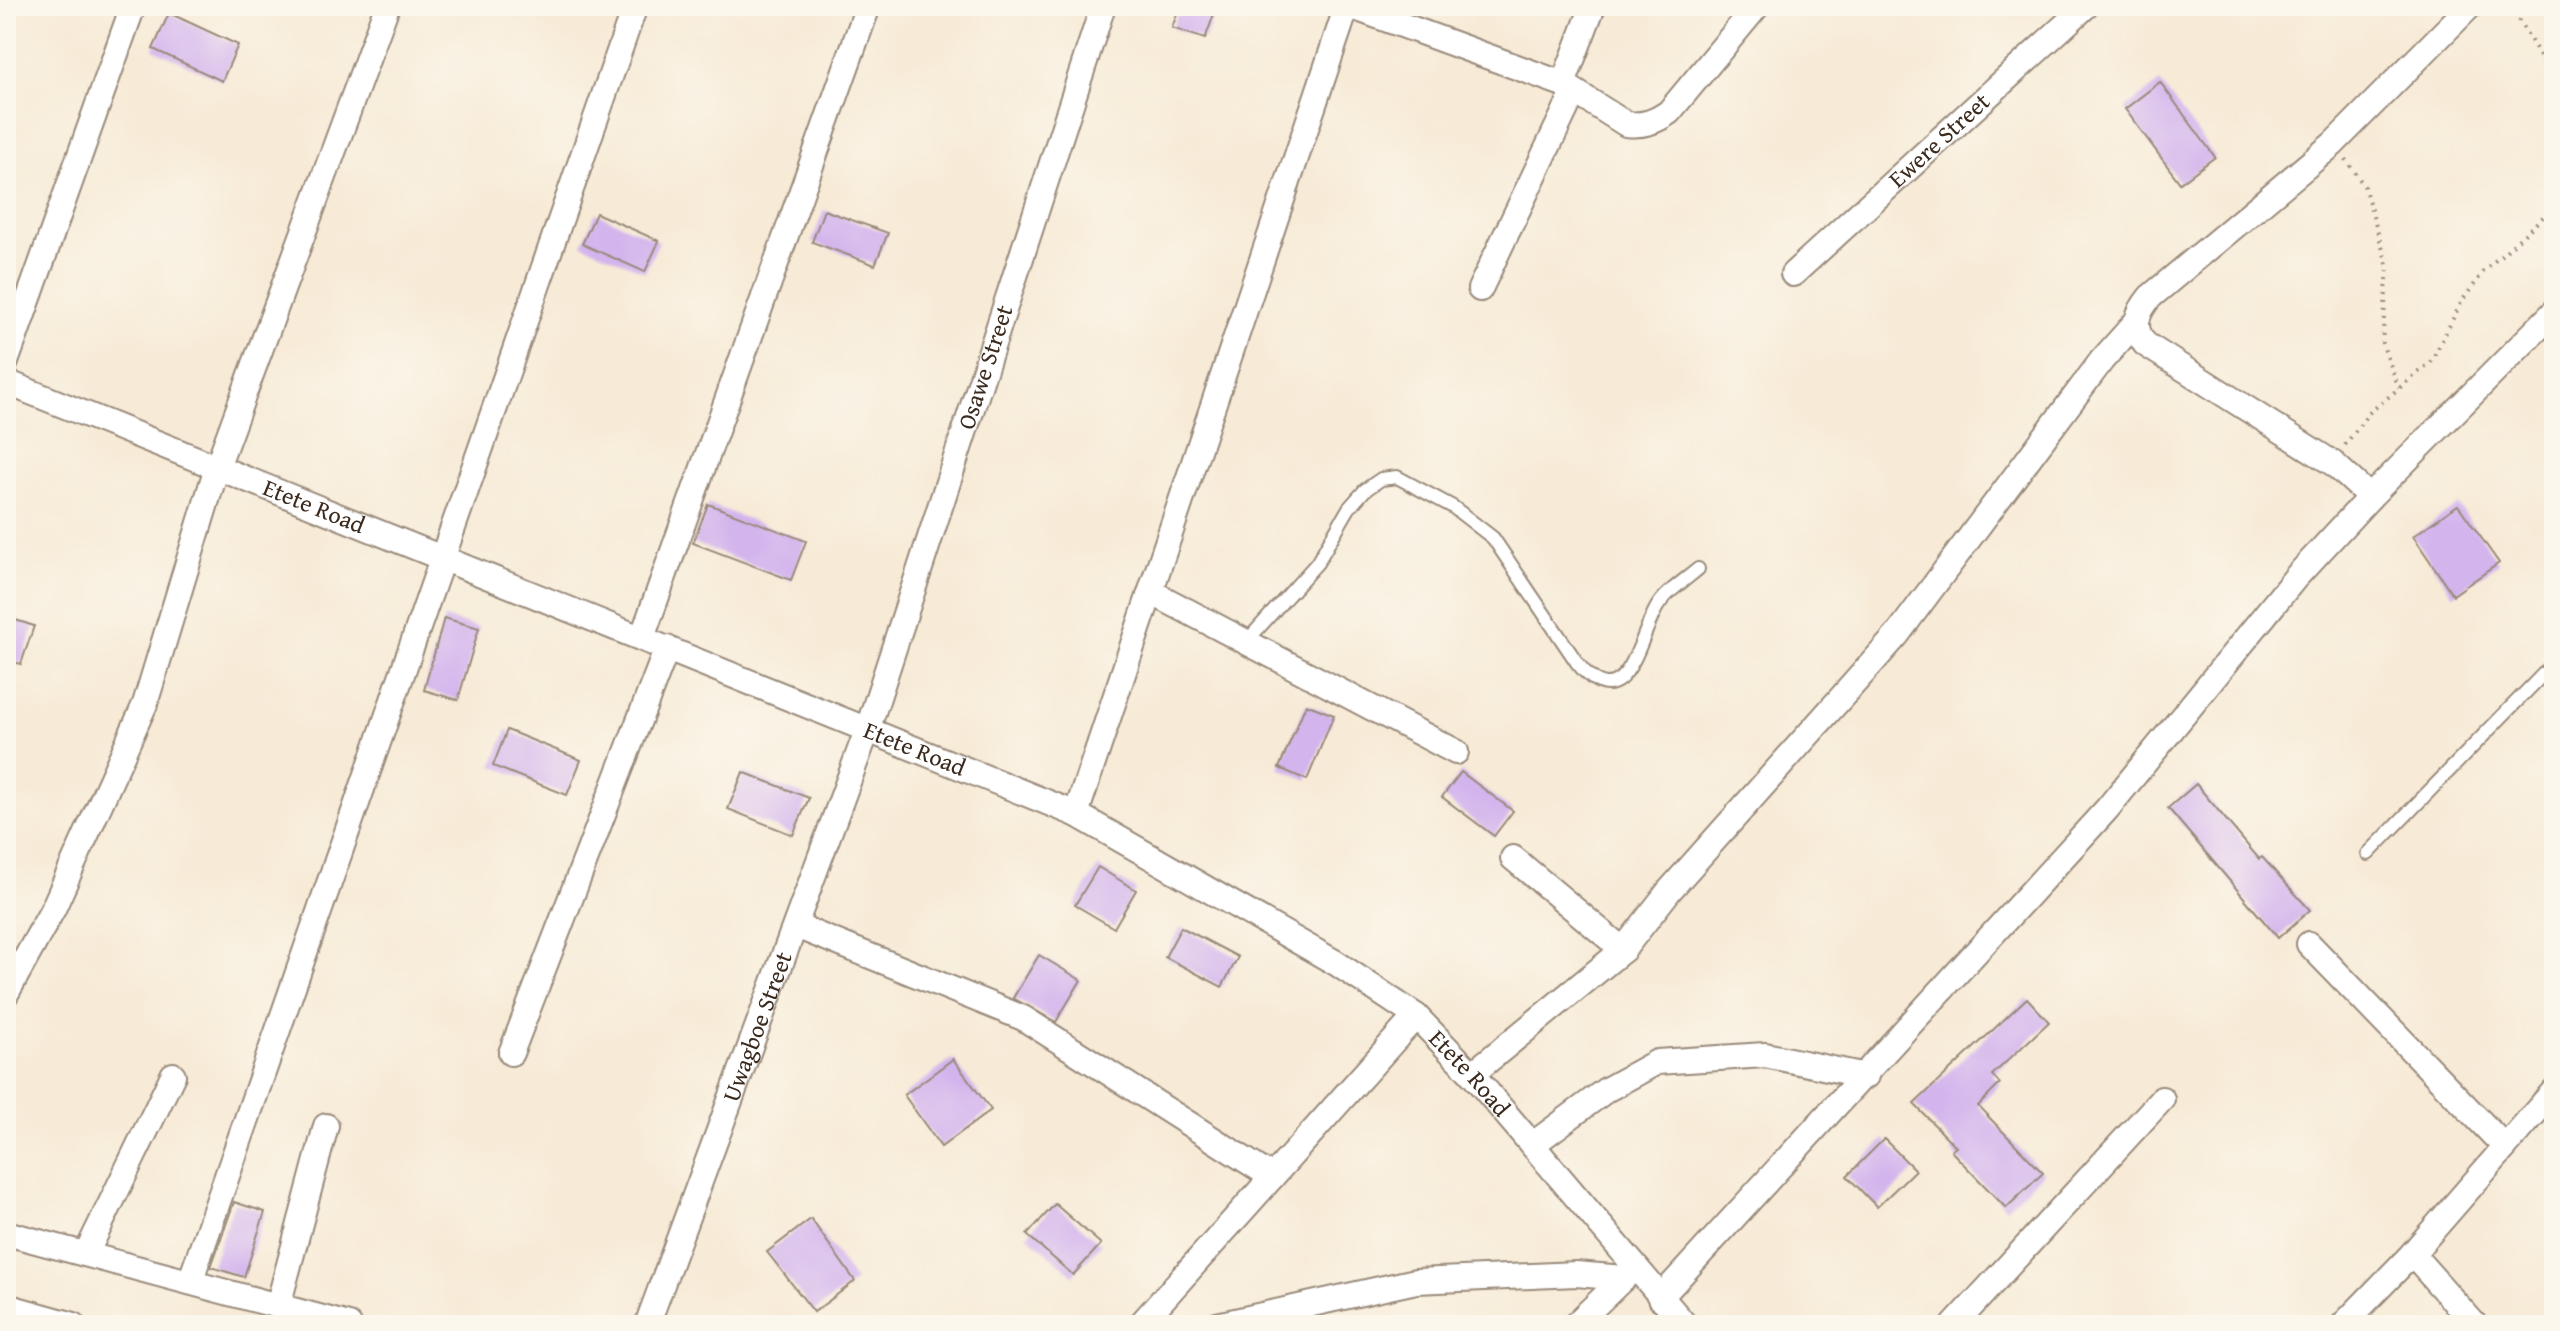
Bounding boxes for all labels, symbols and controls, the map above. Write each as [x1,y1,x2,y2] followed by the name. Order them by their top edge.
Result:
[1880,84,1998,196] street label: Ewere Street
[948,300,1022,434] street label: Osawe Street
[258,470,370,542] street label: Etete Road
[859,712,971,785] street label: Etete Road
[713,946,801,1107] street label: Uwagboe Street
[1421,1021,1519,1124] street label: Etete Road

